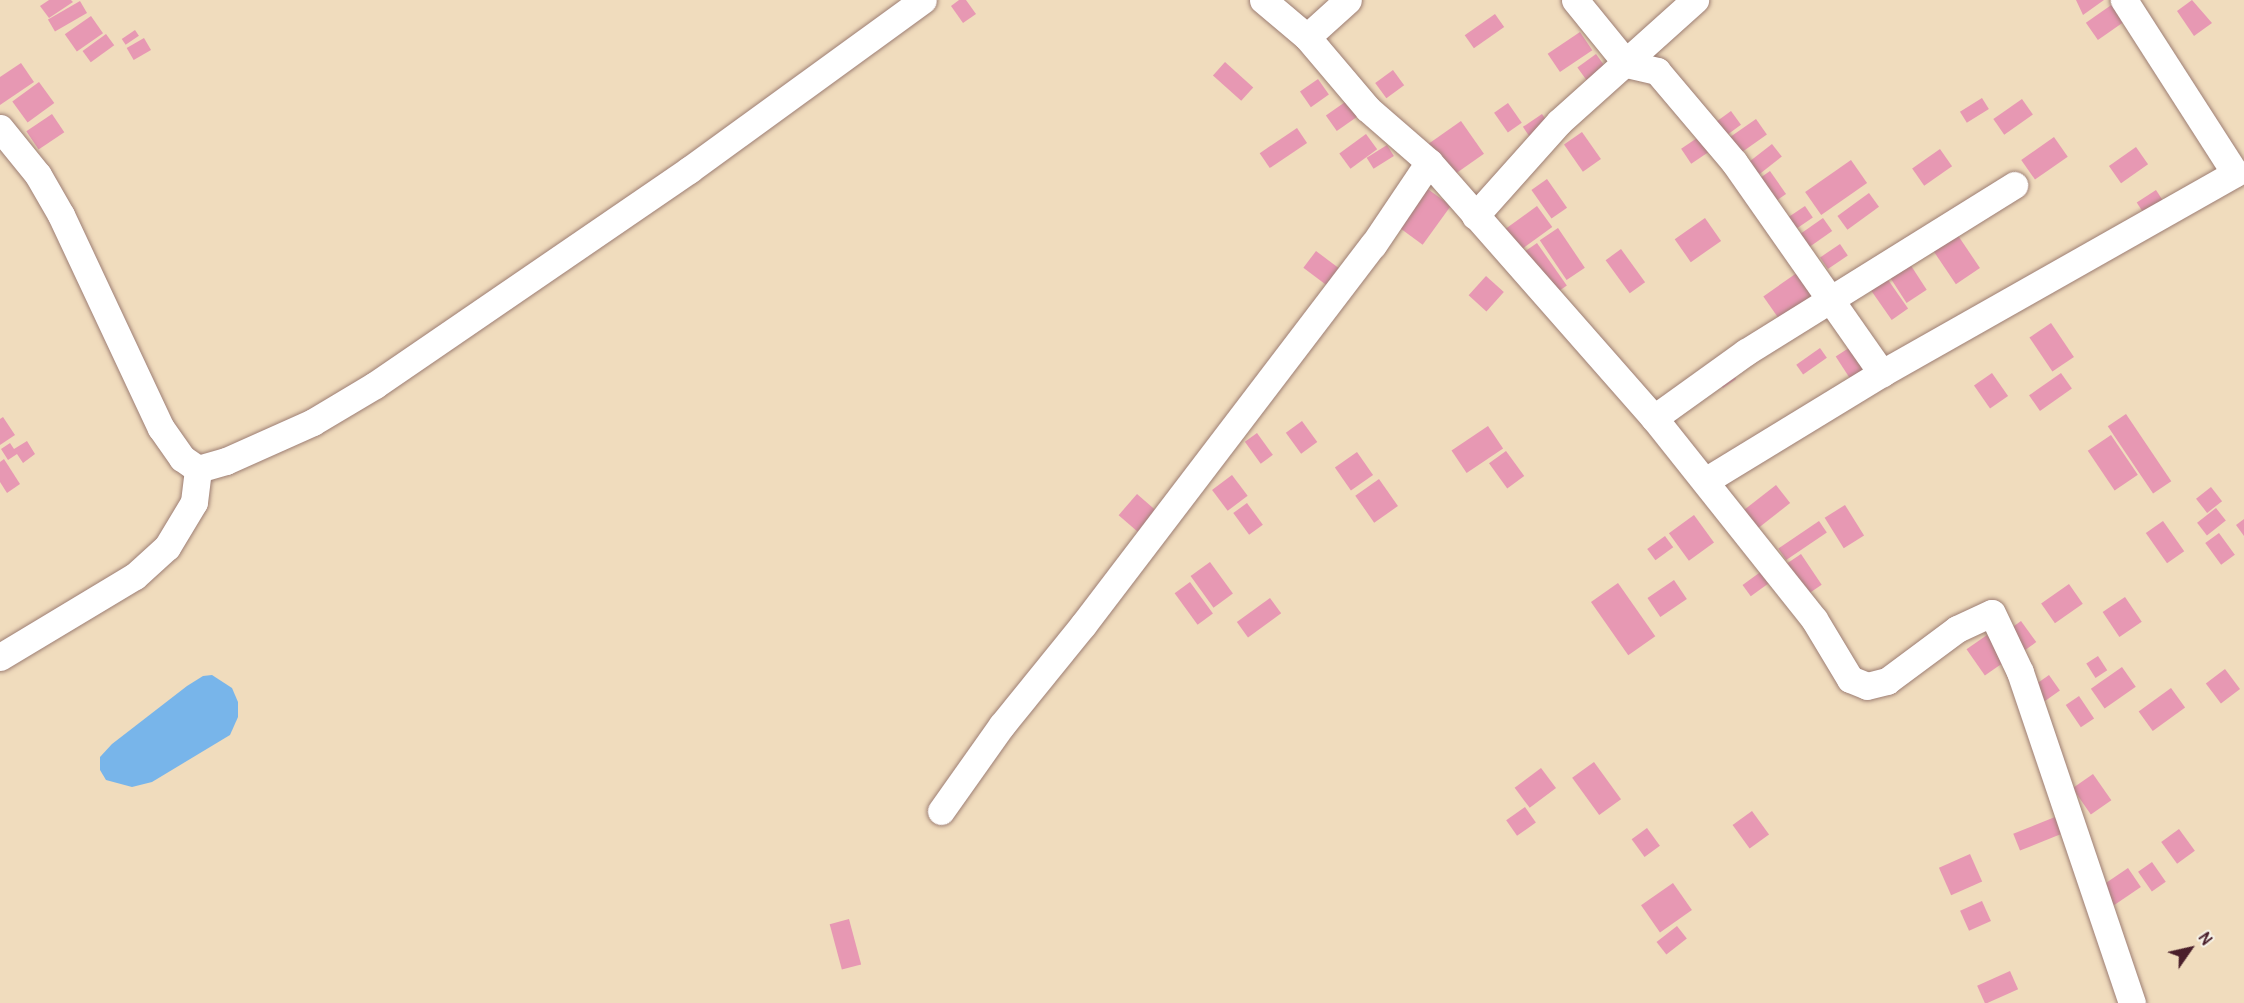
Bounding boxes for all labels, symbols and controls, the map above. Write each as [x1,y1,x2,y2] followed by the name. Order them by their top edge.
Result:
[2160,919,2220,979] north arrow
[2194,929,2216,949] text: N

